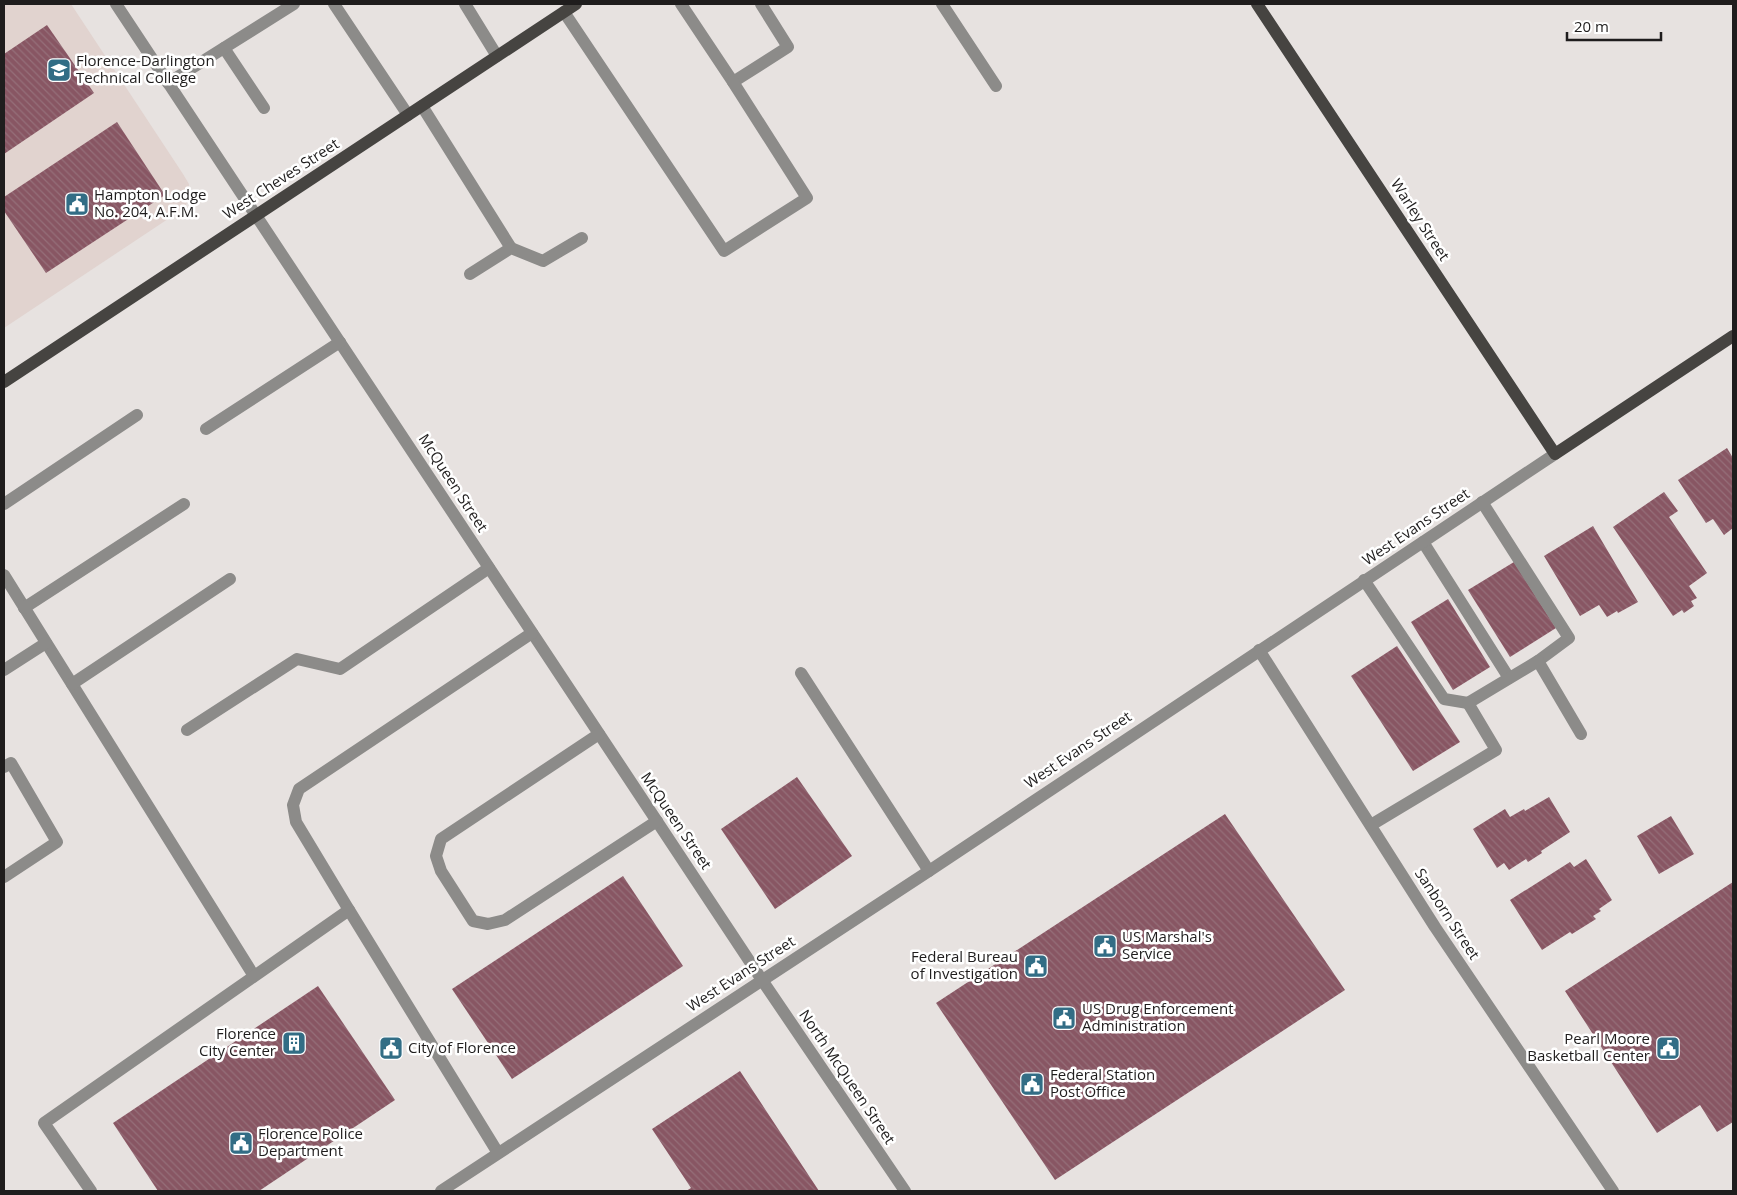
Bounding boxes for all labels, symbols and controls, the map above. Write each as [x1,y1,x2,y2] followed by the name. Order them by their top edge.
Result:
[1567,10,1661,42] scale bar
[1574,16,1609,36] text: 20 m
[76,50,215,87] place label: Florence-Darlington Technical College
[46,57,72,83] school or university icon: Florence-Darlington Technical College
[219,133,342,223] street label: West Cheves Street
[1387,175,1455,264] street label: Warley Street
[94,184,207,221] place label: Hampton Lodge No. 204, A.F.M.
[64,191,90,217] public building icon: Hampton Lodge No. 204, A.F.M.
[415,429,493,535] street label: McQueen Street
[1358,483,1473,569] street label: West Evans Street
[1020,706,1135,792] street label: West Evans Street
[637,768,717,873] street label: McQueen Street
[1411,864,1485,963] street label: Sanborn Street
[1122,926,1212,963] place label: US Marshal's Service
[683,931,798,1016] street label: West Evans Street
[1092,933,1118,959] public building icon: US Marshal's Service
[911,946,1018,983] place label: Federal Bureau of Investigation
[1023,953,1049,979] public building icon: Federal Bureau of Investigation
[1082,998,1234,1035] place label: US Drug Enforcement Administration
[795,1005,900,1148] street label: North McQueen Street
[1051,1005,1077,1031] public building icon: US Drug Enforcement Administration
[199,1023,276,1060] place label: Florence City Center
[1527,1028,1650,1065] place label: Pearl Moore Basketball Center
[281,1030,307,1056] building icon: Florence City Center
[378,1035,404,1061] public building icon: City of Florence
[1655,1035,1681,1061] public building icon: Pearl Moore Basketball Center
[408,1037,516,1057] place label: City of Florence
[1050,1064,1155,1101] place label: Federal Station Post Office
[1019,1071,1045,1097] public building icon: Federal Station Post Office
[258,1123,363,1160] place label: Florence Police Department
[228,1130,254,1156] public building icon: Florence Police Department

